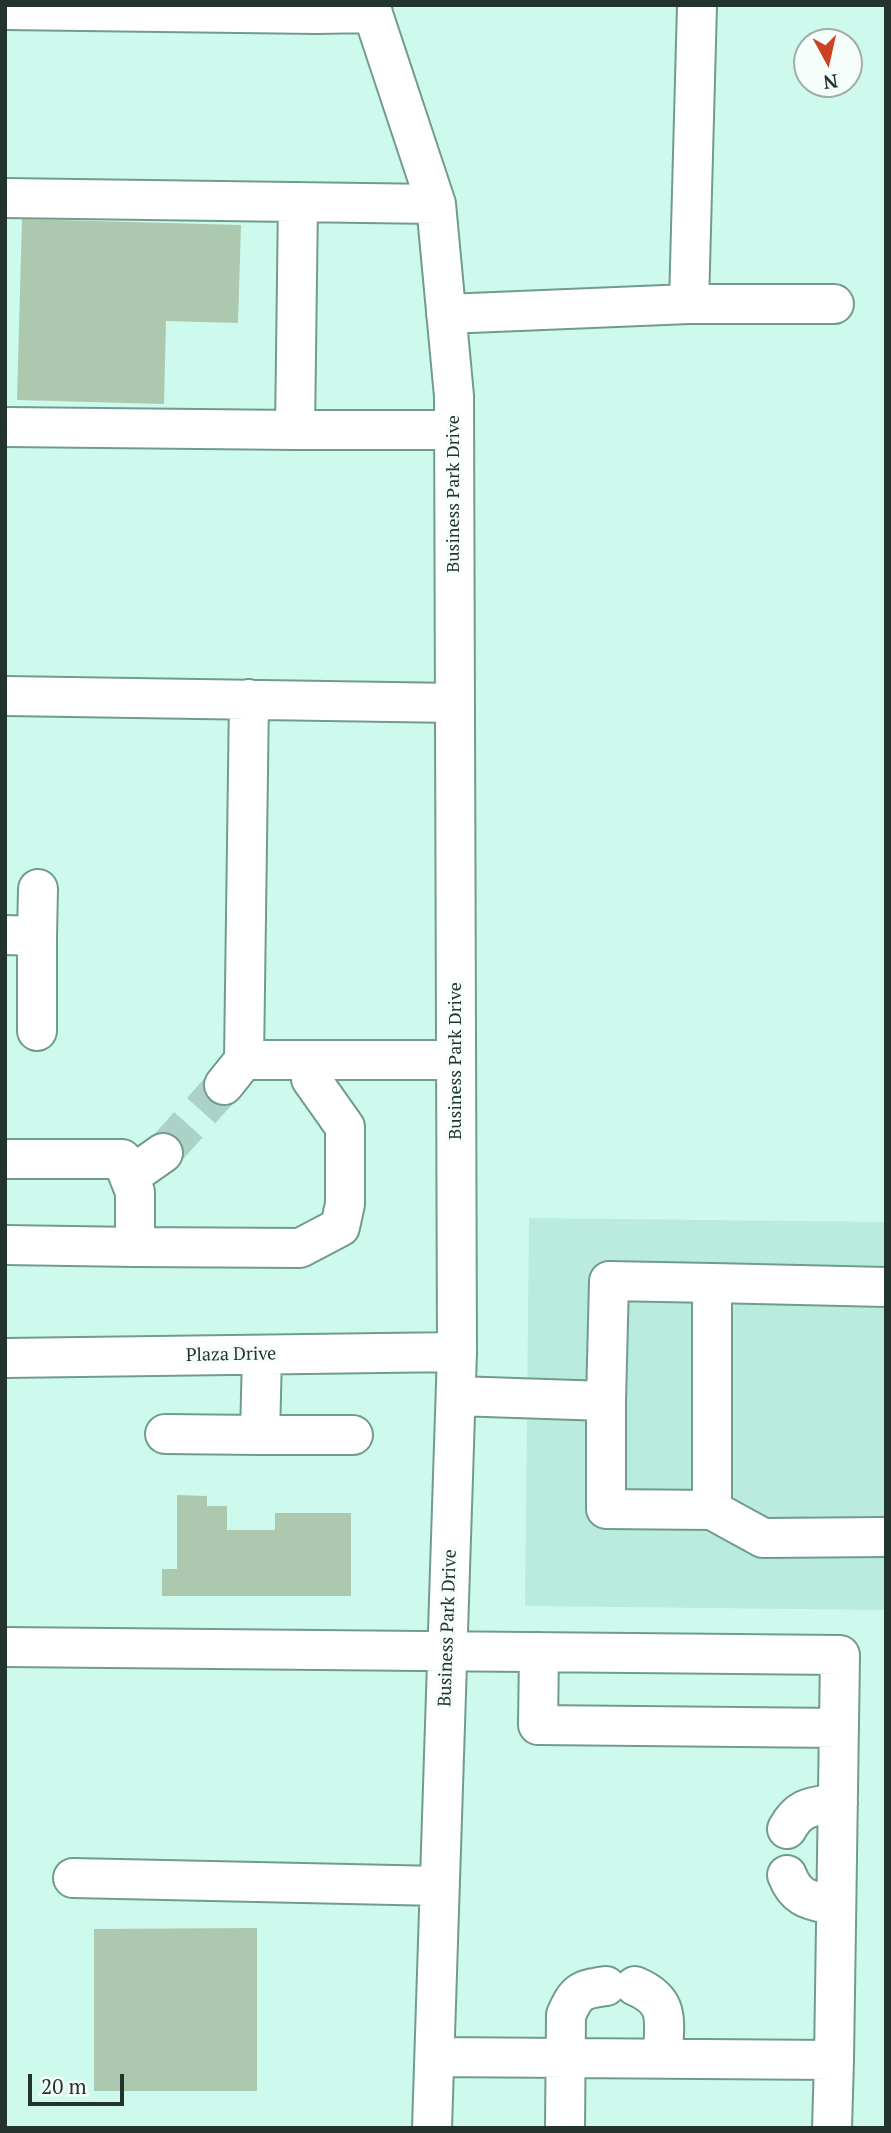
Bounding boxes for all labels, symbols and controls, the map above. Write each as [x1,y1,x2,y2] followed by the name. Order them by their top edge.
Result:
[793,28,863,98] north arrow
[822,69,840,96] text: N
[443,415,465,573] street label: Business Park Drive
[445,982,467,1140] street label: Business Park Drive
[186,1343,276,1367] street label: Plaza Drive
[434,1549,462,1707] street label: Business Park Drive
[32,2060,128,2104] scale bar
[41,2072,87,2100] text: 20 m

